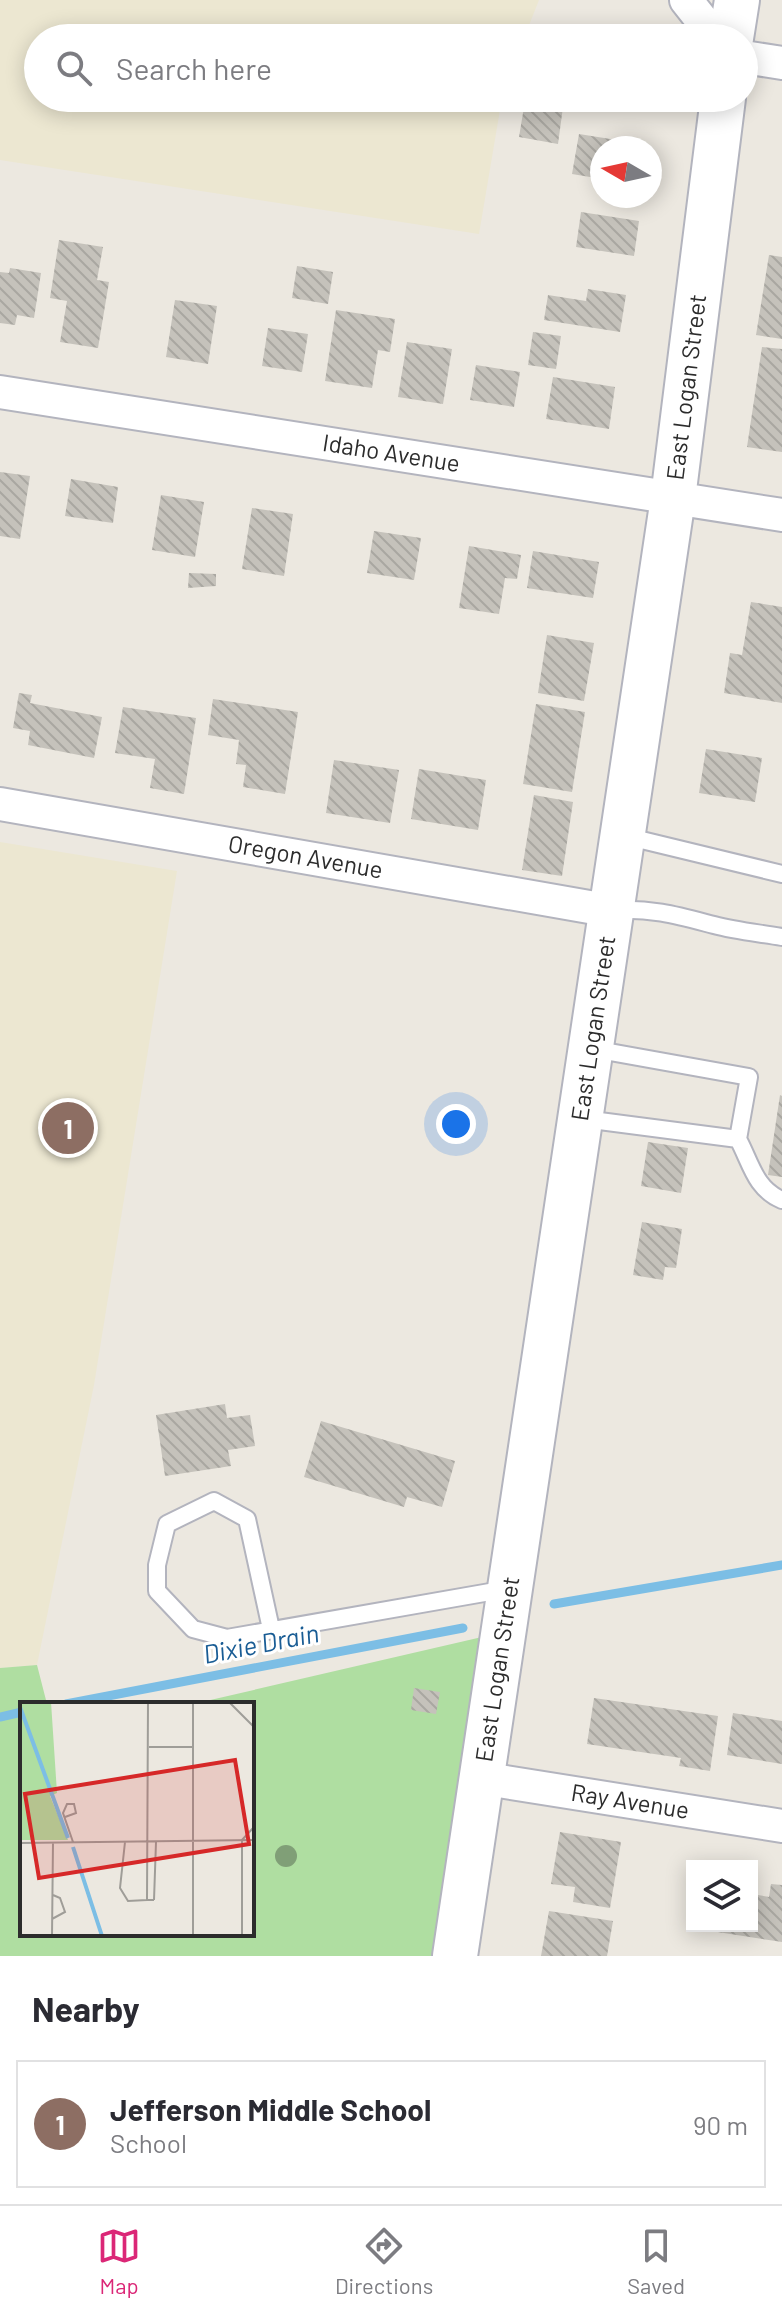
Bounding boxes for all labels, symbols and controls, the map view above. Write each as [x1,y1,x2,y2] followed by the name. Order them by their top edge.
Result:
[24,24,758,112] search box
[52,46,96,90] icon: search
[116,50,272,86] text: Search here
[590,136,662,208] north arrow
[659,292,711,481] street label: East Logan Street
[321,427,462,477] street label: Idaho Avenue
[226,828,385,884] street label: Oregon Avenue
[564,933,620,1123] street label: East Logan Street
[42,1098,94,1158] pin: 1
[436,1104,476,1144] your location
[468,1574,525,1764] street label: East Logan Street
[200,1616,321,1669] water label: Dixie Drain
[20,1702,254,1936] inset map
[569,1777,691,1824] street label: Ray Avenue
[686,1860,758,1932] map controls
[686,1860,758,1932] button: layers
[32,1988,140,2029] text: Nearby
[110,2091,431,2127] text: Jefferson Middle School
[55,2109,65,2140] text: 1
[693,2109,748,2140] text: 90 m
[110,2127,187,2158] text: School
[97,2224,141,2298] tab: Map
[335,2224,433,2298] tab: Directions
[627,2224,685,2298] tab: Saved

